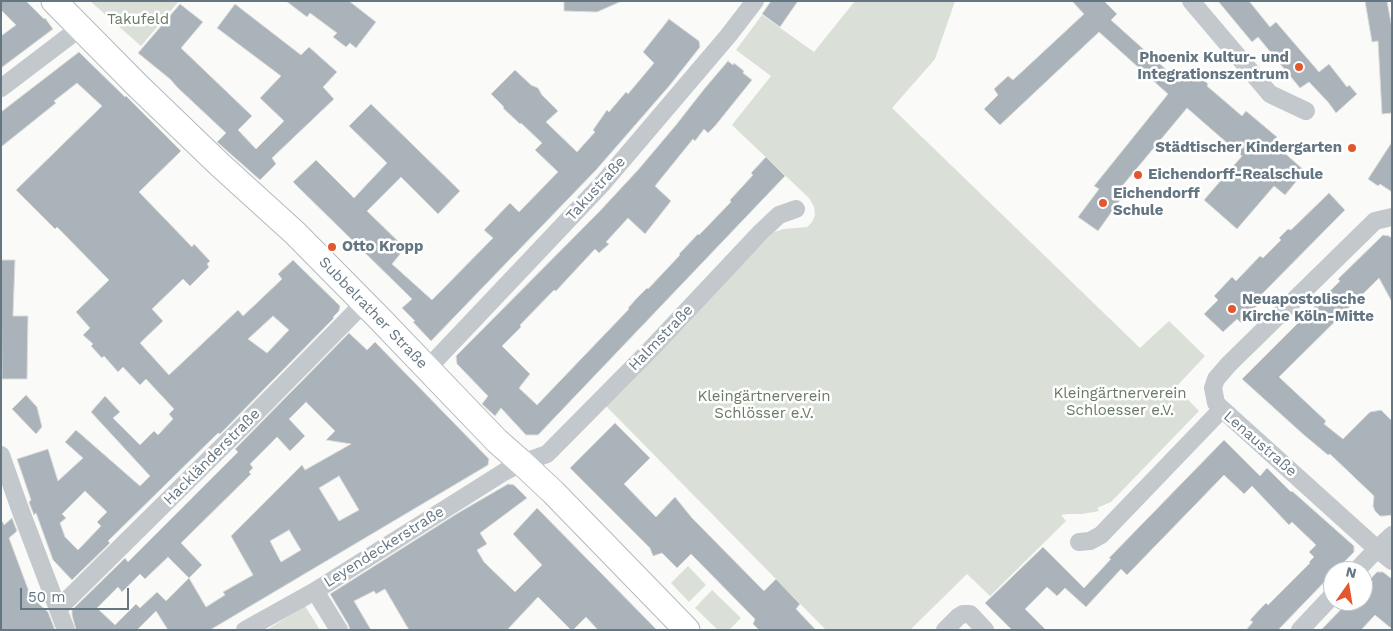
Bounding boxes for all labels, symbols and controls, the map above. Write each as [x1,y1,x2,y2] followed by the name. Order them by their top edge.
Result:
[107,11,169,29] park label: Takufeld
[1137,49,1289,84] place label: Phoenix Kultur- und Integrationszentrum
[1293,61,1305,73] marker: Phoenix Kultur- und Integrationszentrum
[1155,139,1342,157] place label: Städtischer Kindergarten
[1346,142,1358,154] marker: Städtischer Kindergarten
[562,153,630,225] street label: Takustraße
[1148,166,1323,184] place label: Eichendorff-Realschule
[1132,169,1144,181] marker: Eichendorff-Realschule
[1113,185,1200,220] place label: Eichendorff Schule
[1097,197,1109,209] marker: Eichendorff Schule
[342,238,423,256] place label: Otto Kropp
[326,241,338,253] marker: Otto Kropp
[315,253,431,373] street label: Subbelrather Straße
[1242,291,1374,326] place label: Neuapostolische Kirche Köln-Mitte
[625,301,697,375] street label: Halmstraße
[1226,303,1238,315] marker: Neuapostolische Kirche Köln-Mitte
[1053,385,1187,420] park label: Kleingärtnerverein Schloesser e.V.
[697,388,831,423] park label: Kleingärtnerverein Schlösser e.V.
[160,405,264,509] street label: Hackländerstraße
[1220,407,1300,481] street label: Lenaustraße
[321,503,447,591] street label: Leyendeckerstraße
[1323,561,1373,611] north arrow
[1344,563,1358,581] text: N
[22,578,131,610] scale bar
[28,588,65,606] text: 50 m

